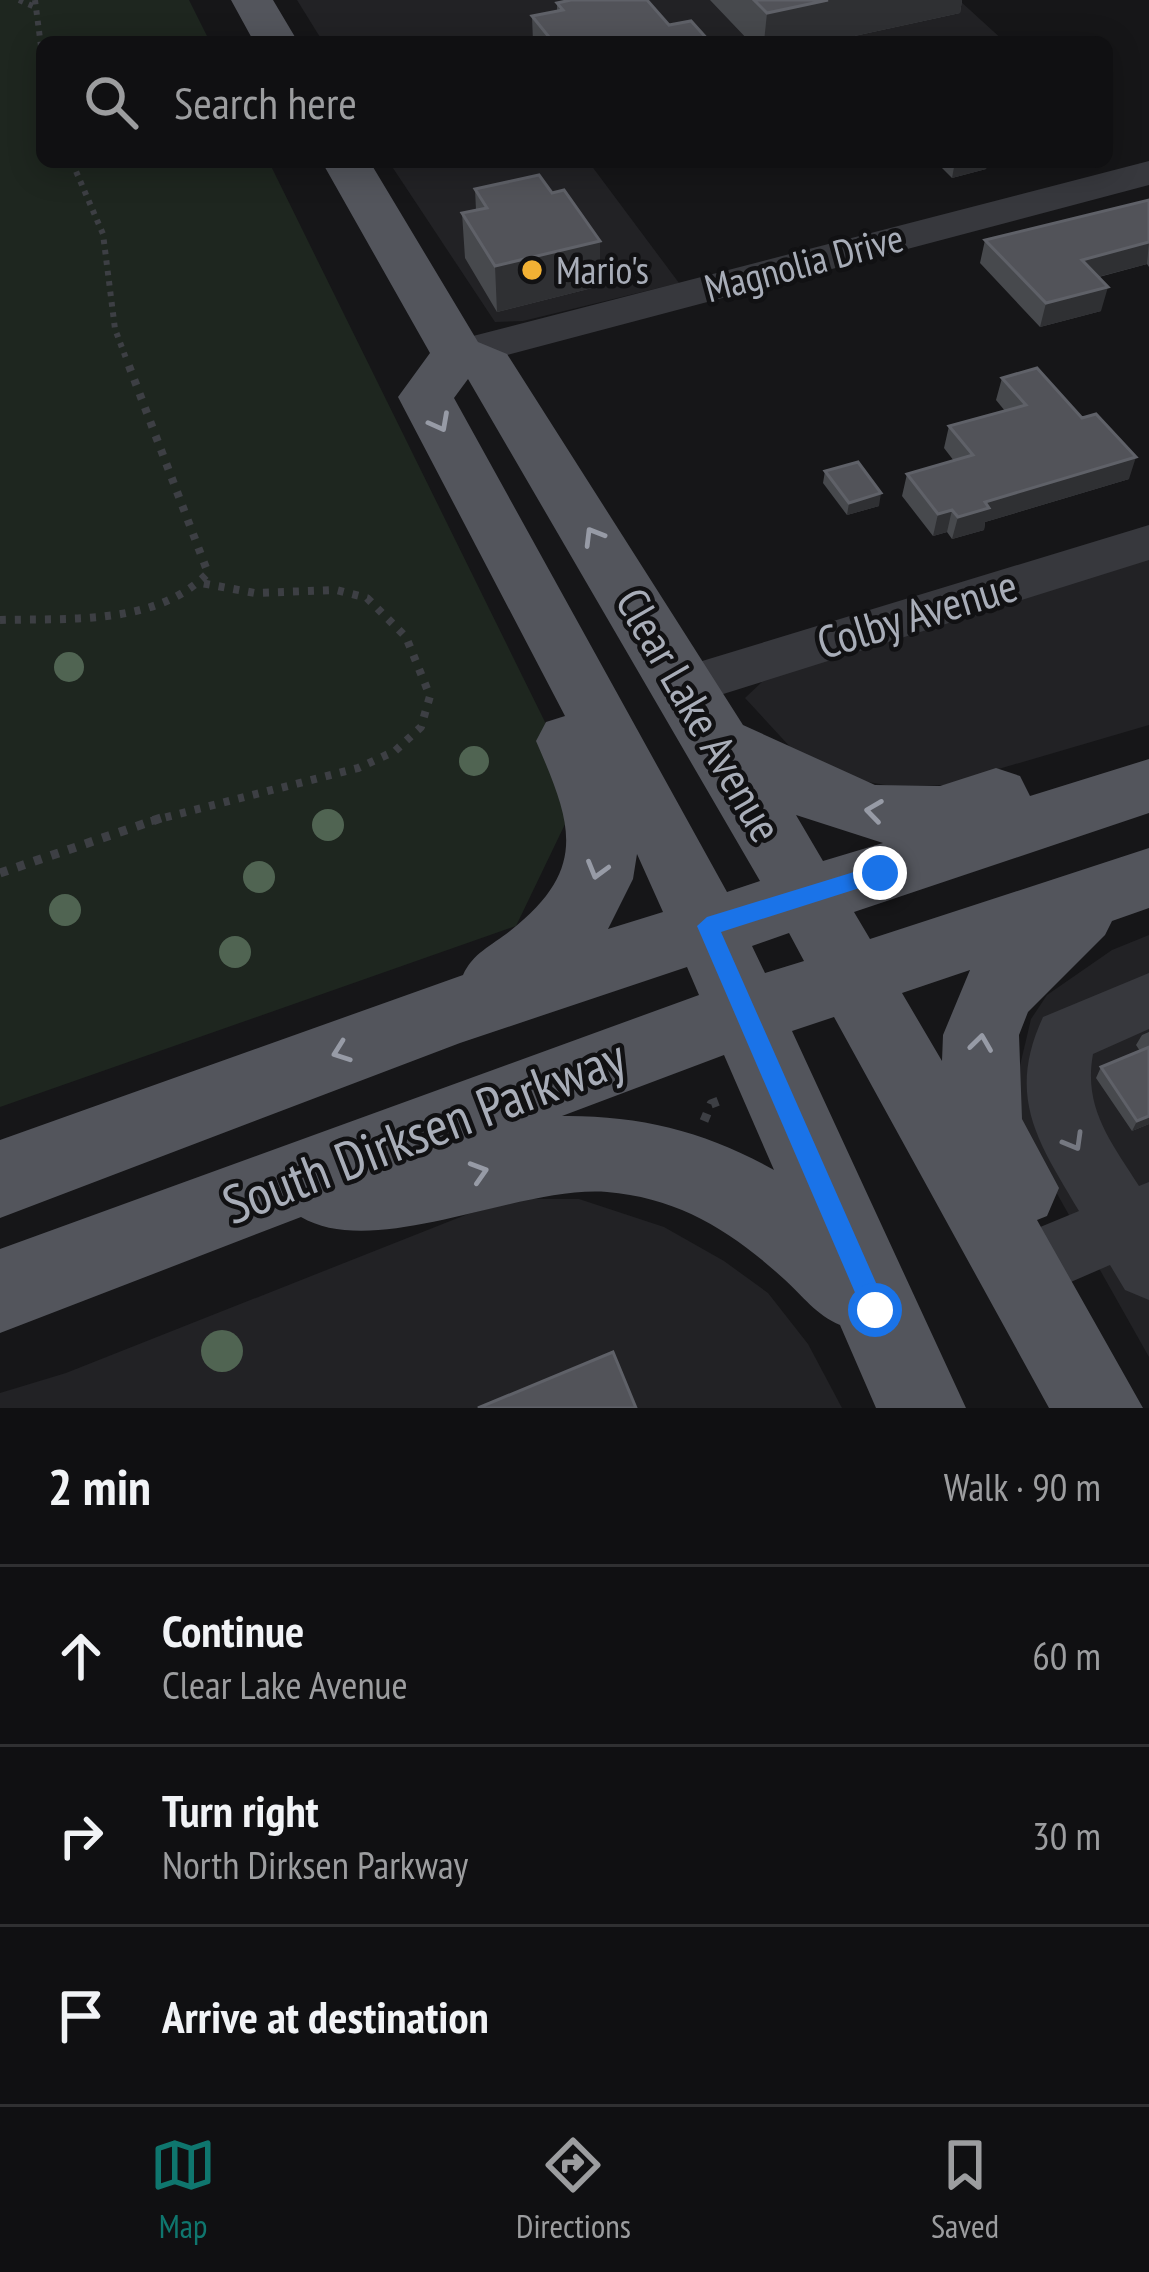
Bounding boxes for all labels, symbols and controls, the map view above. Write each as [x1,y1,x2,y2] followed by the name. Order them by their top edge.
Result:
[36,36,1113,168] search box
[78,69,144,135] icon: search
[174,73,357,131] text: Search here
[699,212,909,313] street label: Magnolia Drive
[556,244,649,295] place label: Mario's
[519,257,545,283] marker: Mario's
[426,411,449,432] one-way arrow
[585,527,608,549] one-way arrow
[810,555,1024,671] street label: Colby Avenue
[604,577,796,852] street label: Clear Lake Avenue
[864,799,884,825] one-way arrow
[853,846,907,900] route end
[586,859,611,880] one-way arrow
[212,1021,635,1239] street label: South Dirksen Parkway
[968,1033,994,1053] one-way arrow
[332,1038,353,1062] one-way arrow
[1059,1129,1082,1150] one-way arrow
[468,1161,489,1186] one-way arrow
[848,1283,902,1337] route start
[48,1453,151,1519] text: 2 min
[944,1461,1101,1512] text: Walk · 90 m
[162,1601,304,1659] text: Continue
[48,1623,114,1689] icon: ahead
[1032,1630,1101,1681] text: 60 m
[162,1659,408,1710] text: Clear Lake Avenue
[162,1781,319,1839] text: Turn right
[48,1803,114,1869] icon: right
[1032,1810,1101,1861] text: 30 m
[162,1839,468,1890] text: North Dirksen Parkway
[48,1983,114,2049] icon: arrive
[162,1987,489,2045] text: Arrive at destination
[150,2132,216,2247] tab: Map
[516,2132,631,2247] tab: Directions
[931,2132,999,2247] tab: Saved

